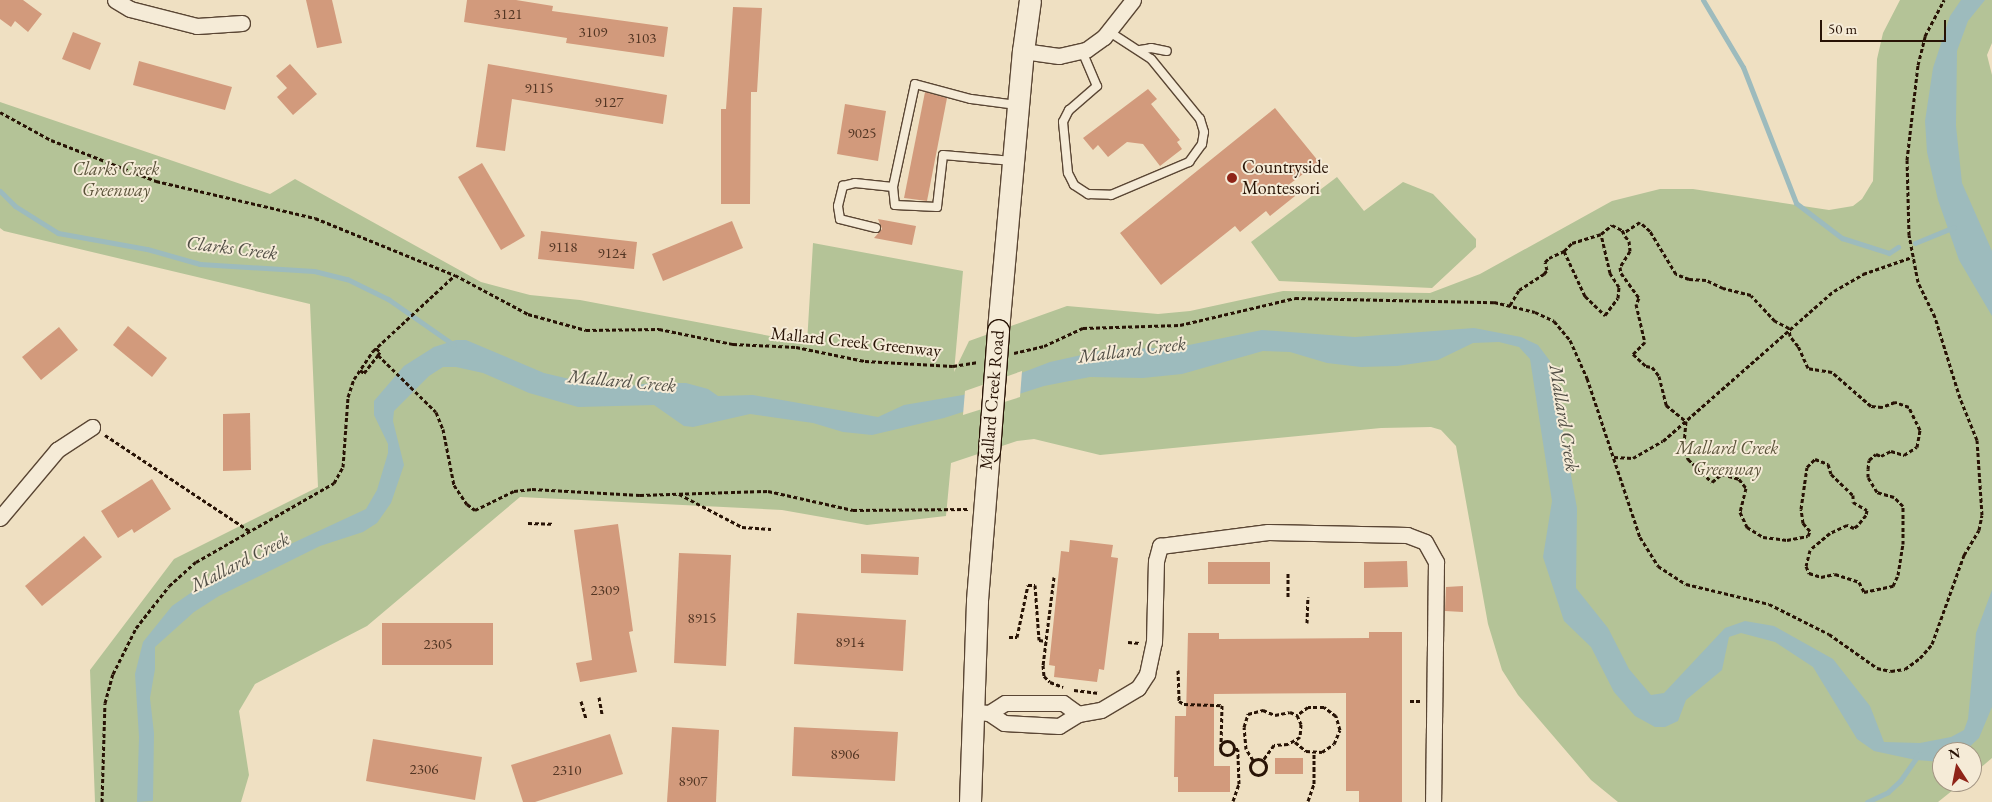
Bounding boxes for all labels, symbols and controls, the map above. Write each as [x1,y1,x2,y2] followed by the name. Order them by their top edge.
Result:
[494,5,522,23] house number: 3121
[1822,10,1948,42] scale bar
[1828,19,1857,38] text: 50 m
[579,23,607,41] house number: 3109
[628,29,656,47] house number: 3103
[525,79,553,97] house number: 9115
[595,93,623,111] house number: 9127
[848,124,876,142] house number: 9025
[1242,157,1329,200] place label: Countryside Montessori
[73,159,159,202] park label: Clarks Creek Greenway
[1226,172,1238,184] marker: Countryside Montessori
[185,231,279,265] water label: Clarks Creek
[549,238,577,256] house number: 9118
[598,244,626,262] house number: 9124
[770,322,942,362] street label: Mallard Creek Greenway
[975,329,1009,471] street label: Mallard Creek Road
[1077,332,1187,368] water label: Mallard Creek
[1544,363,1584,473] water label: Mallard Creek
[567,365,677,397] water label: Mallard Creek
[1676,438,1778,480] park label: Mallard Creek Greenway
[187,527,293,597] water label: Mallard Creek
[591,581,619,599] house number: 2309
[688,609,716,627] house number: 8915
[836,633,864,651] house number: 8914
[424,635,452,653] house number: 2305
[1932,742,1982,792] north arrow
[1947,743,1962,763] text: N
[831,745,859,763] house number: 8906
[410,760,438,778] house number: 2306
[553,761,581,779] house number: 2310
[679,772,707,790] house number: 8907

